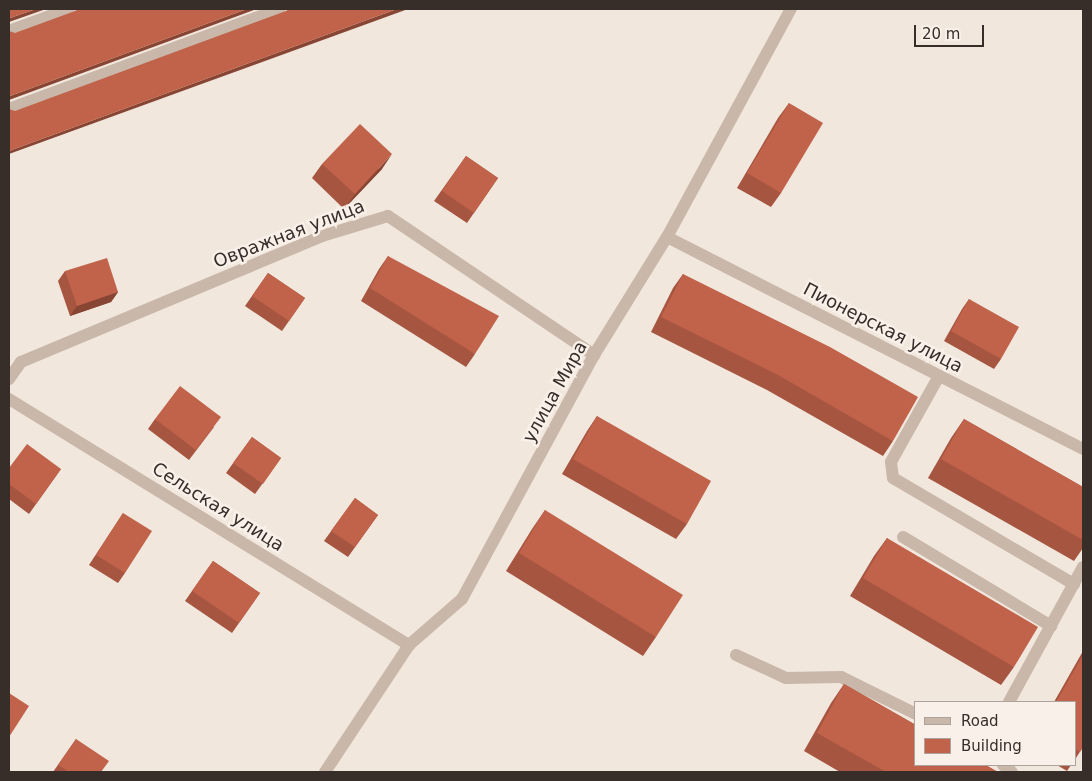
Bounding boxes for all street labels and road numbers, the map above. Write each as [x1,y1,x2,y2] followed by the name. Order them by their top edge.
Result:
[210,195,368,273] street label: Овражная улица
[800,278,966,378] street label: Пионерская улица
[518,338,592,446] street label: улица Мира
[148,458,288,556] street label: Сельская улица

